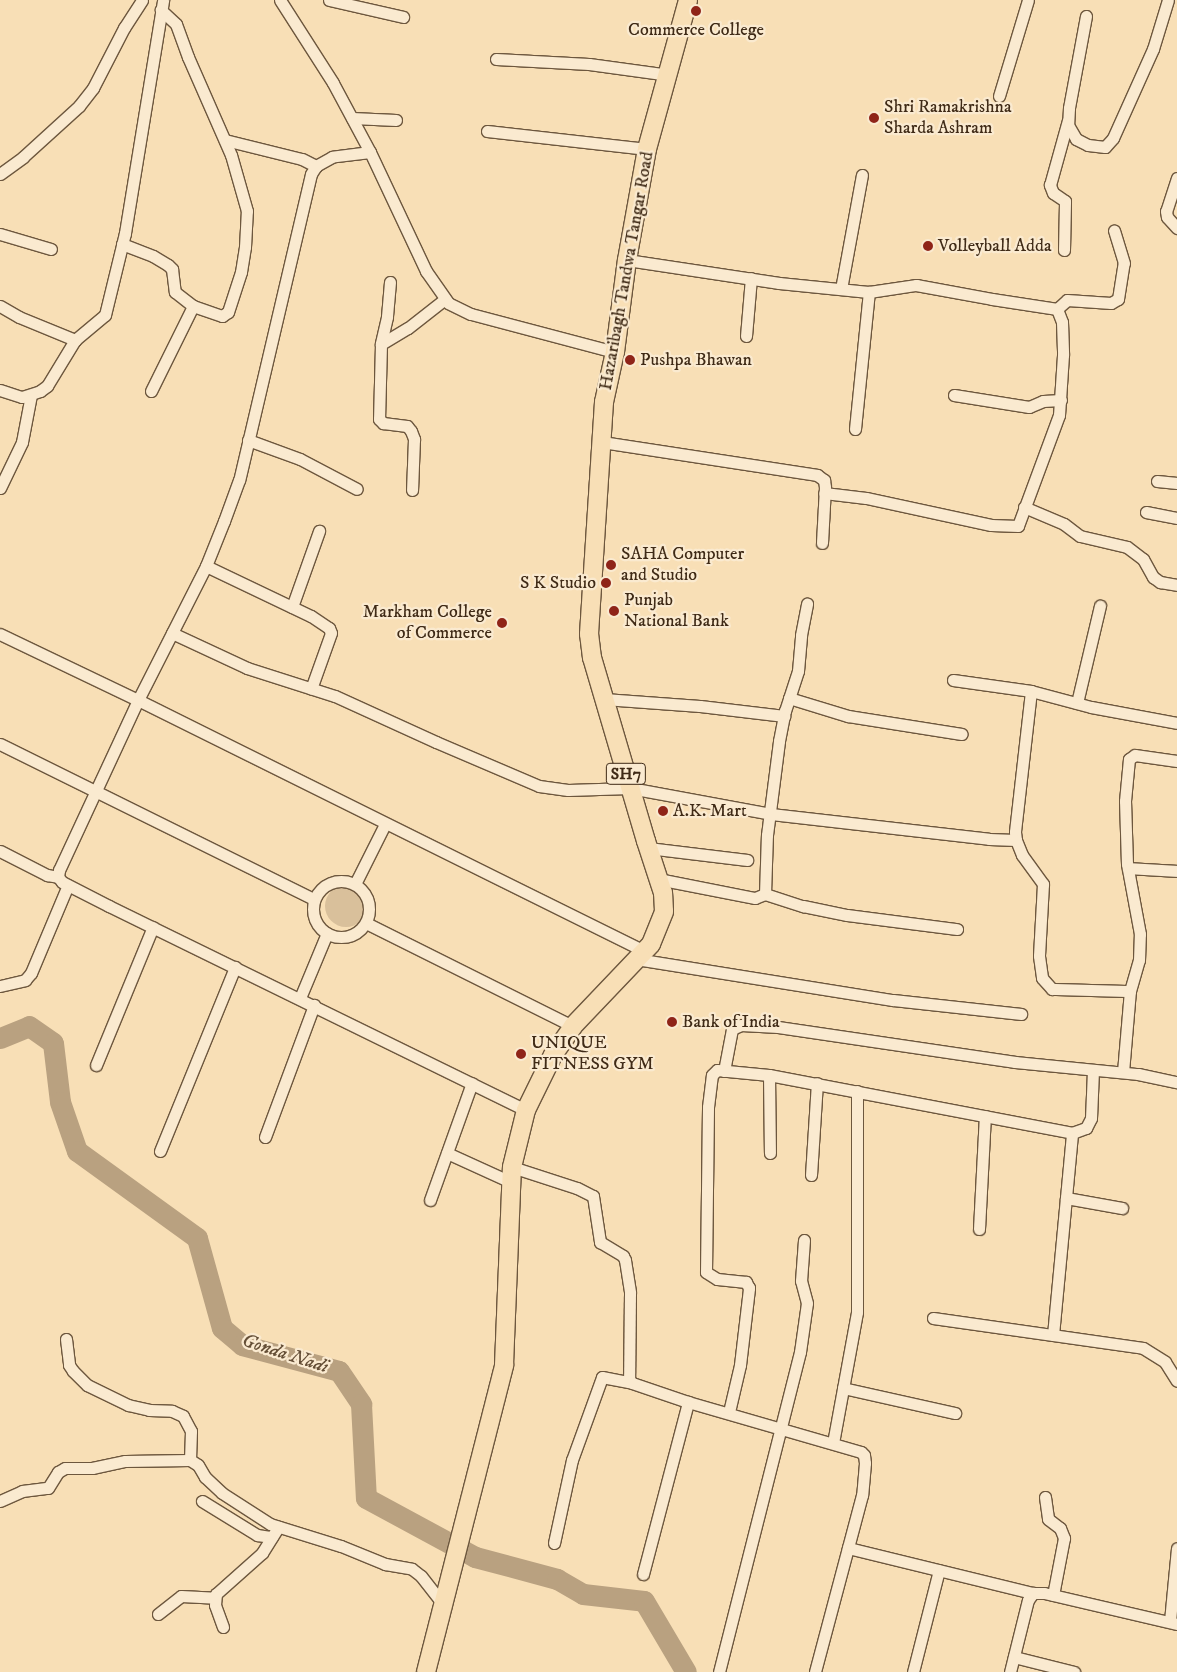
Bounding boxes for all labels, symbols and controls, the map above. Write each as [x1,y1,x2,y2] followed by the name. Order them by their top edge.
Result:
[690,5,702,17] marker: Commerce College
[628,19,764,41] place label: Commerce College
[884,97,1012,140] place label: Shri Ramakrishna Sharda Ashram
[868,112,880,124] marker: Shri Ramakrishna Sharda Ashram
[595,150,659,392] street label: Hazaribagh Tandwa Tangar Road
[938,235,1052,257] place label: Volleyball Adda
[922,240,934,252] marker: Volleyball Adda
[640,349,752,371] place label: Pushpa Bhawan
[624,354,636,366] marker: Pushpa Bhawan
[621,544,744,586] place label: SAHA Computer and Studio
[605,559,617,571] marker: SAHA Computer and Studio
[520,572,596,594] place label: S K Studio
[600,577,612,589] marker: S K Studio
[624,590,729,632] place label: Punjab National Bank
[363,602,492,644] place label: Markham College of Commerce
[608,605,620,617] marker: Punjab National Bank
[496,617,508,629] marker: Markham College of Commerce
[605,761,647,788] road number: SH7
[673,800,747,822] place label: A.K. Mart
[657,805,669,817] marker: A.K. Mart
[682,1011,780,1033] place label: Bank of India
[666,1016,678,1028] marker: Bank of India
[531,1033,654,1076] place label: UNIQUE FITNESS GYM
[515,1048,527,1060] marker: UNIQUE FITNESS GYM
[239,1329,331,1379] water label: Gonda Nadi

